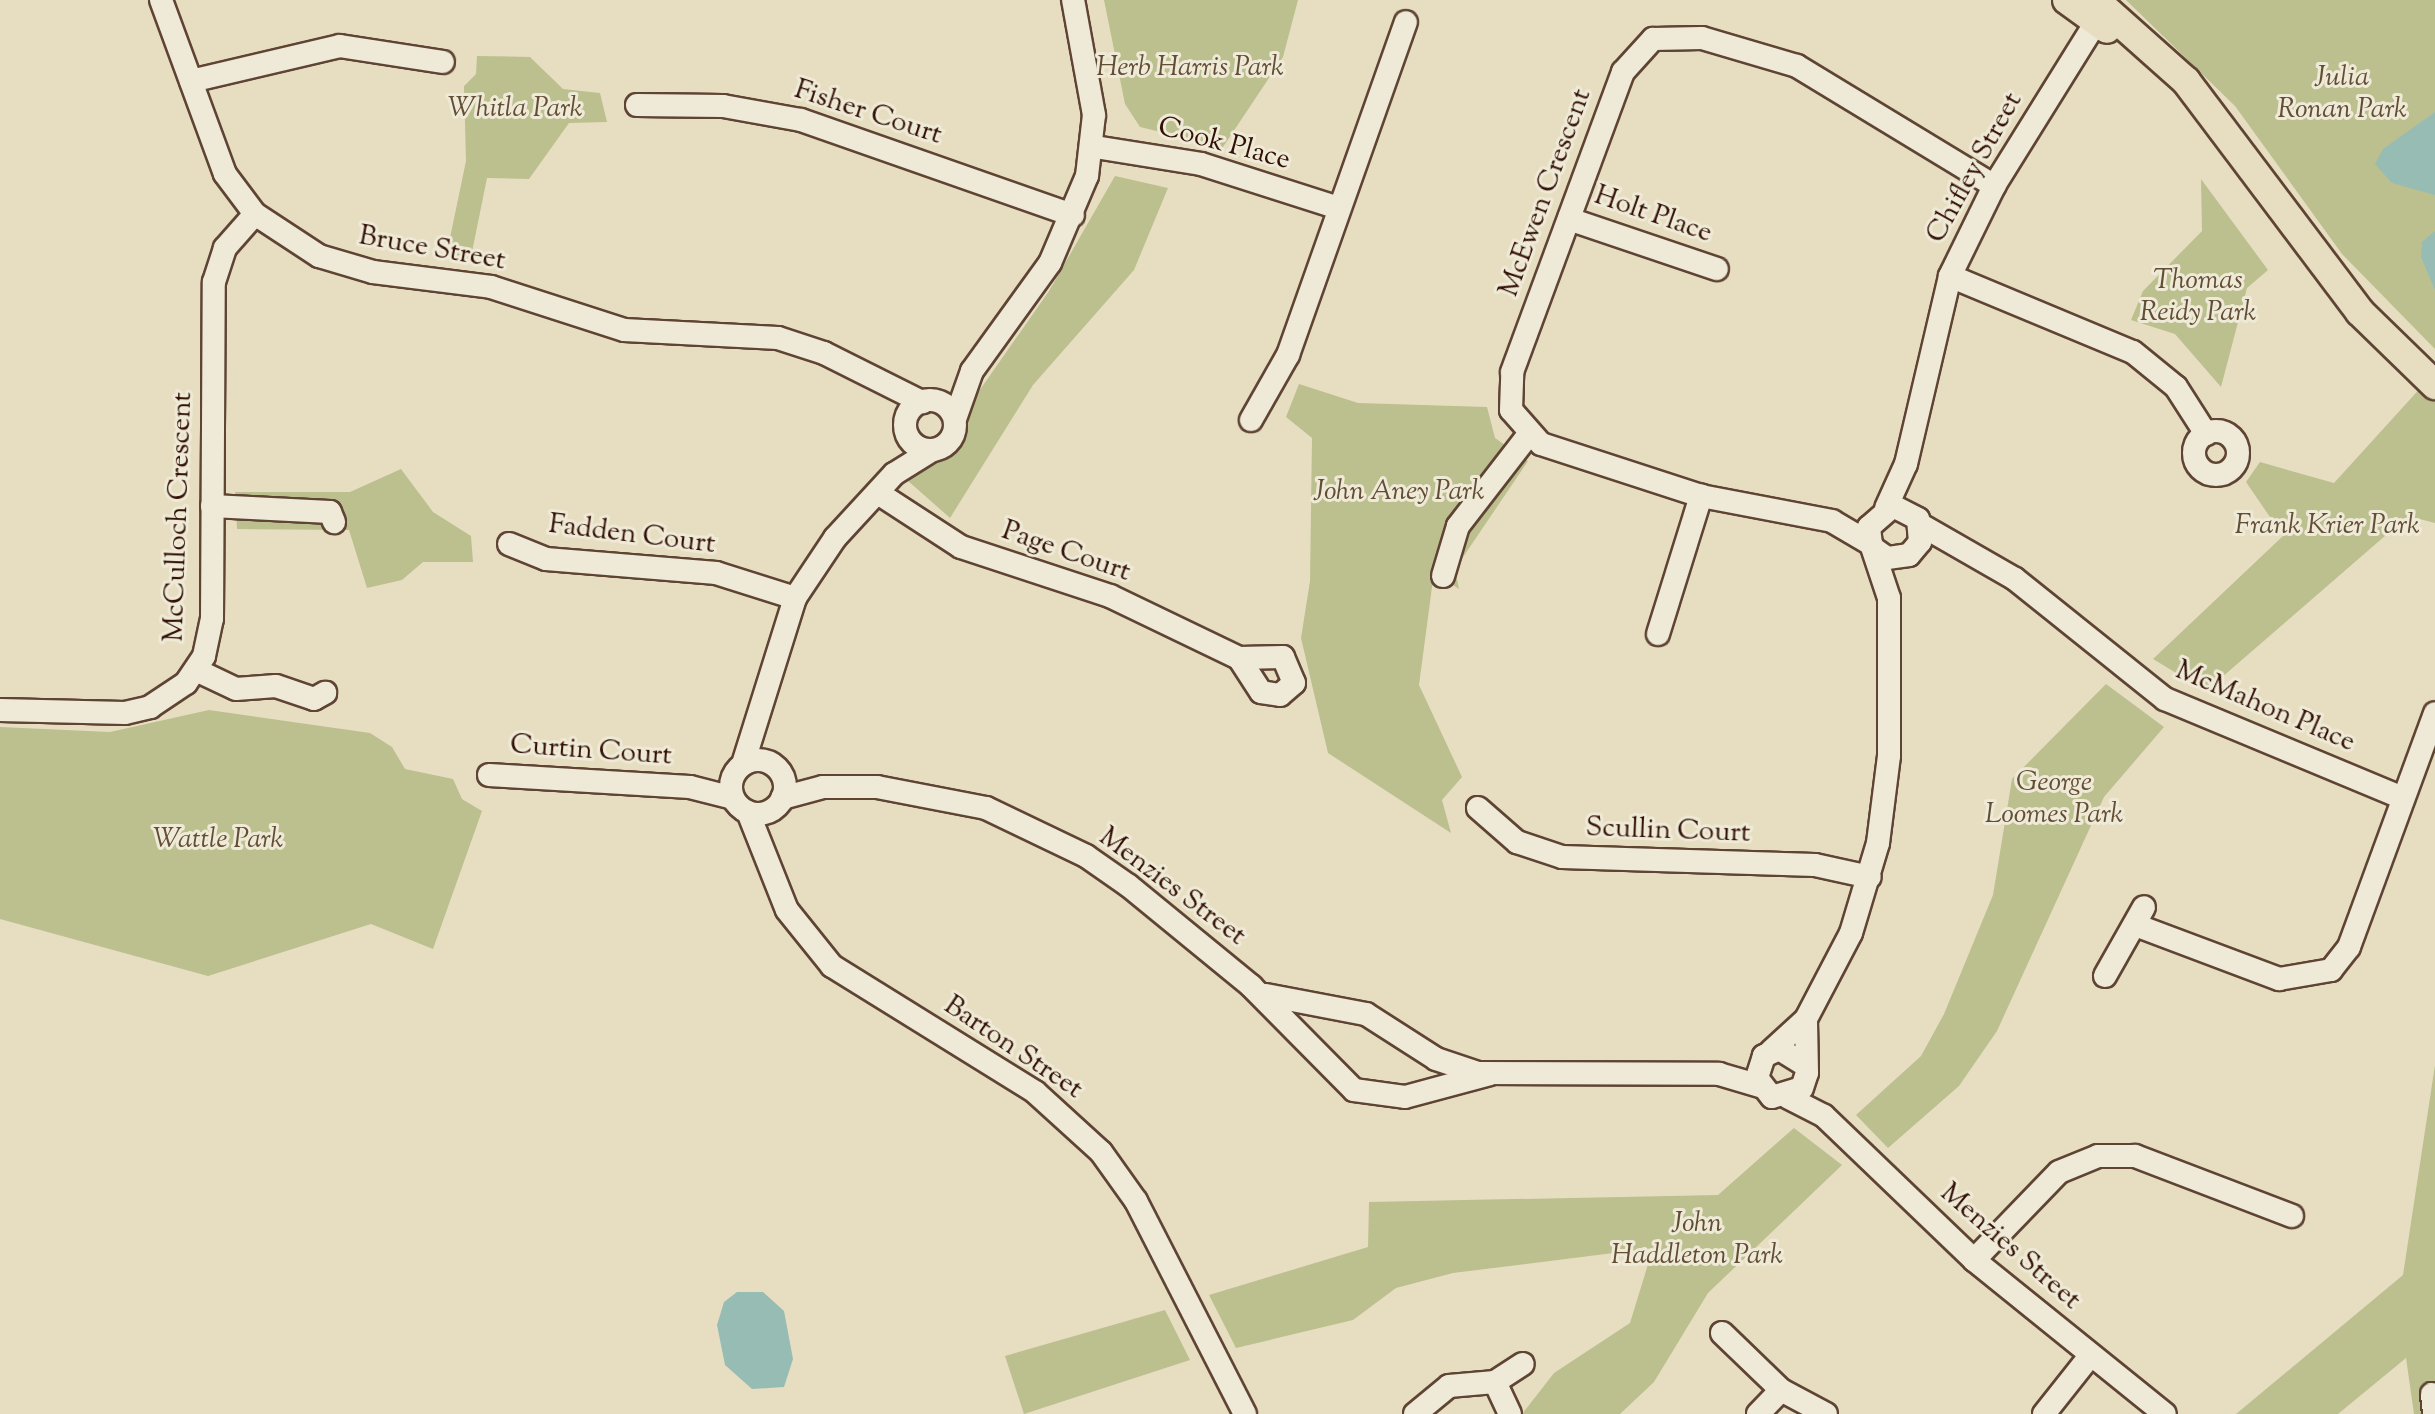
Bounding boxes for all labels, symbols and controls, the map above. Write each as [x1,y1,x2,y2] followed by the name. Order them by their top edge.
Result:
[1096,51,1284,85] park label: Herb Harris Park
[2277,61,2407,127] park label: Julia Ronan Park
[790,73,946,153] street label: Fisher Court
[1493,84,1599,302] street label: McEwen Crescent
[1920,87,2030,249] street label: Chifley Street
[448,92,582,126] park label: Whitla Park
[1154,110,1294,178] street label: Cook Place
[1590,179,1716,251] street label: Holt Place
[356,220,508,278] street label: Bruce Street
[2140,264,2256,330] park label: Thomas Reidy Park
[158,391,200,643] street label: McCulloch Crescent
[1314,475,1484,509] park label: John Aney Park
[547,508,717,562] street label: Fadden Court
[2234,509,2420,543] park label: Frank Krier Park
[997,514,1135,590] street label: Page Court
[2170,654,2360,760] street label: McMahon Place
[509,729,673,773] street label: Curtin Court
[1985,766,2123,832] park label: George Loomes Park
[1585,811,1751,851] street label: Scullin Court
[1092,821,1252,953] street label: Menzies Street
[153,823,283,857] park label: Wattle Park
[937,989,1089,1107] street label: Barton Street
[1933,1177,2087,1317] street label: Menzies Street
[1611,1207,1783,1273] park label: John Haddleton Park

